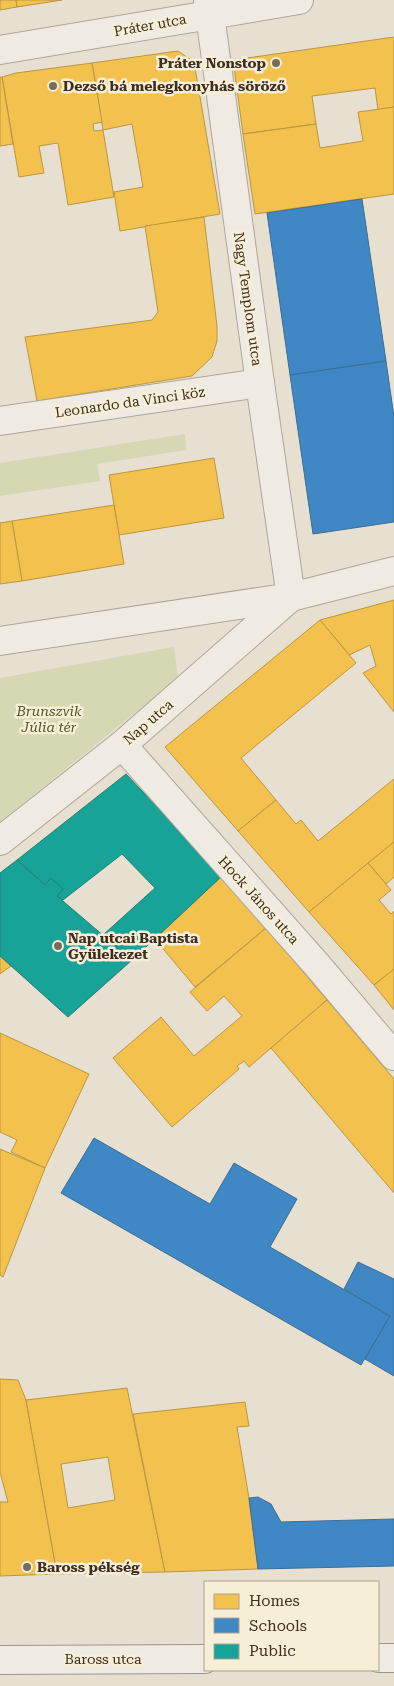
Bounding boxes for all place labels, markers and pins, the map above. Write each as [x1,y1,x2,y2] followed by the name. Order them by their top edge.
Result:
[158,55,266,71] place label: Práter Nonstop
[270,57,282,69] marker: Práter Nonstop
[63,78,286,94] place label: Dezső bá melegkonyhás söröző
[47,80,59,92] marker: Dezső bá melegkonyhás söröző
[68,930,199,962] place label: Nap utcai Baptista Gyülekezet
[52,940,64,952] marker: Nap utcai Baptista Gyülekezet
[37,1559,140,1575] place label: Baross pékség
[21,1561,33,1573] marker: Baross pékség

